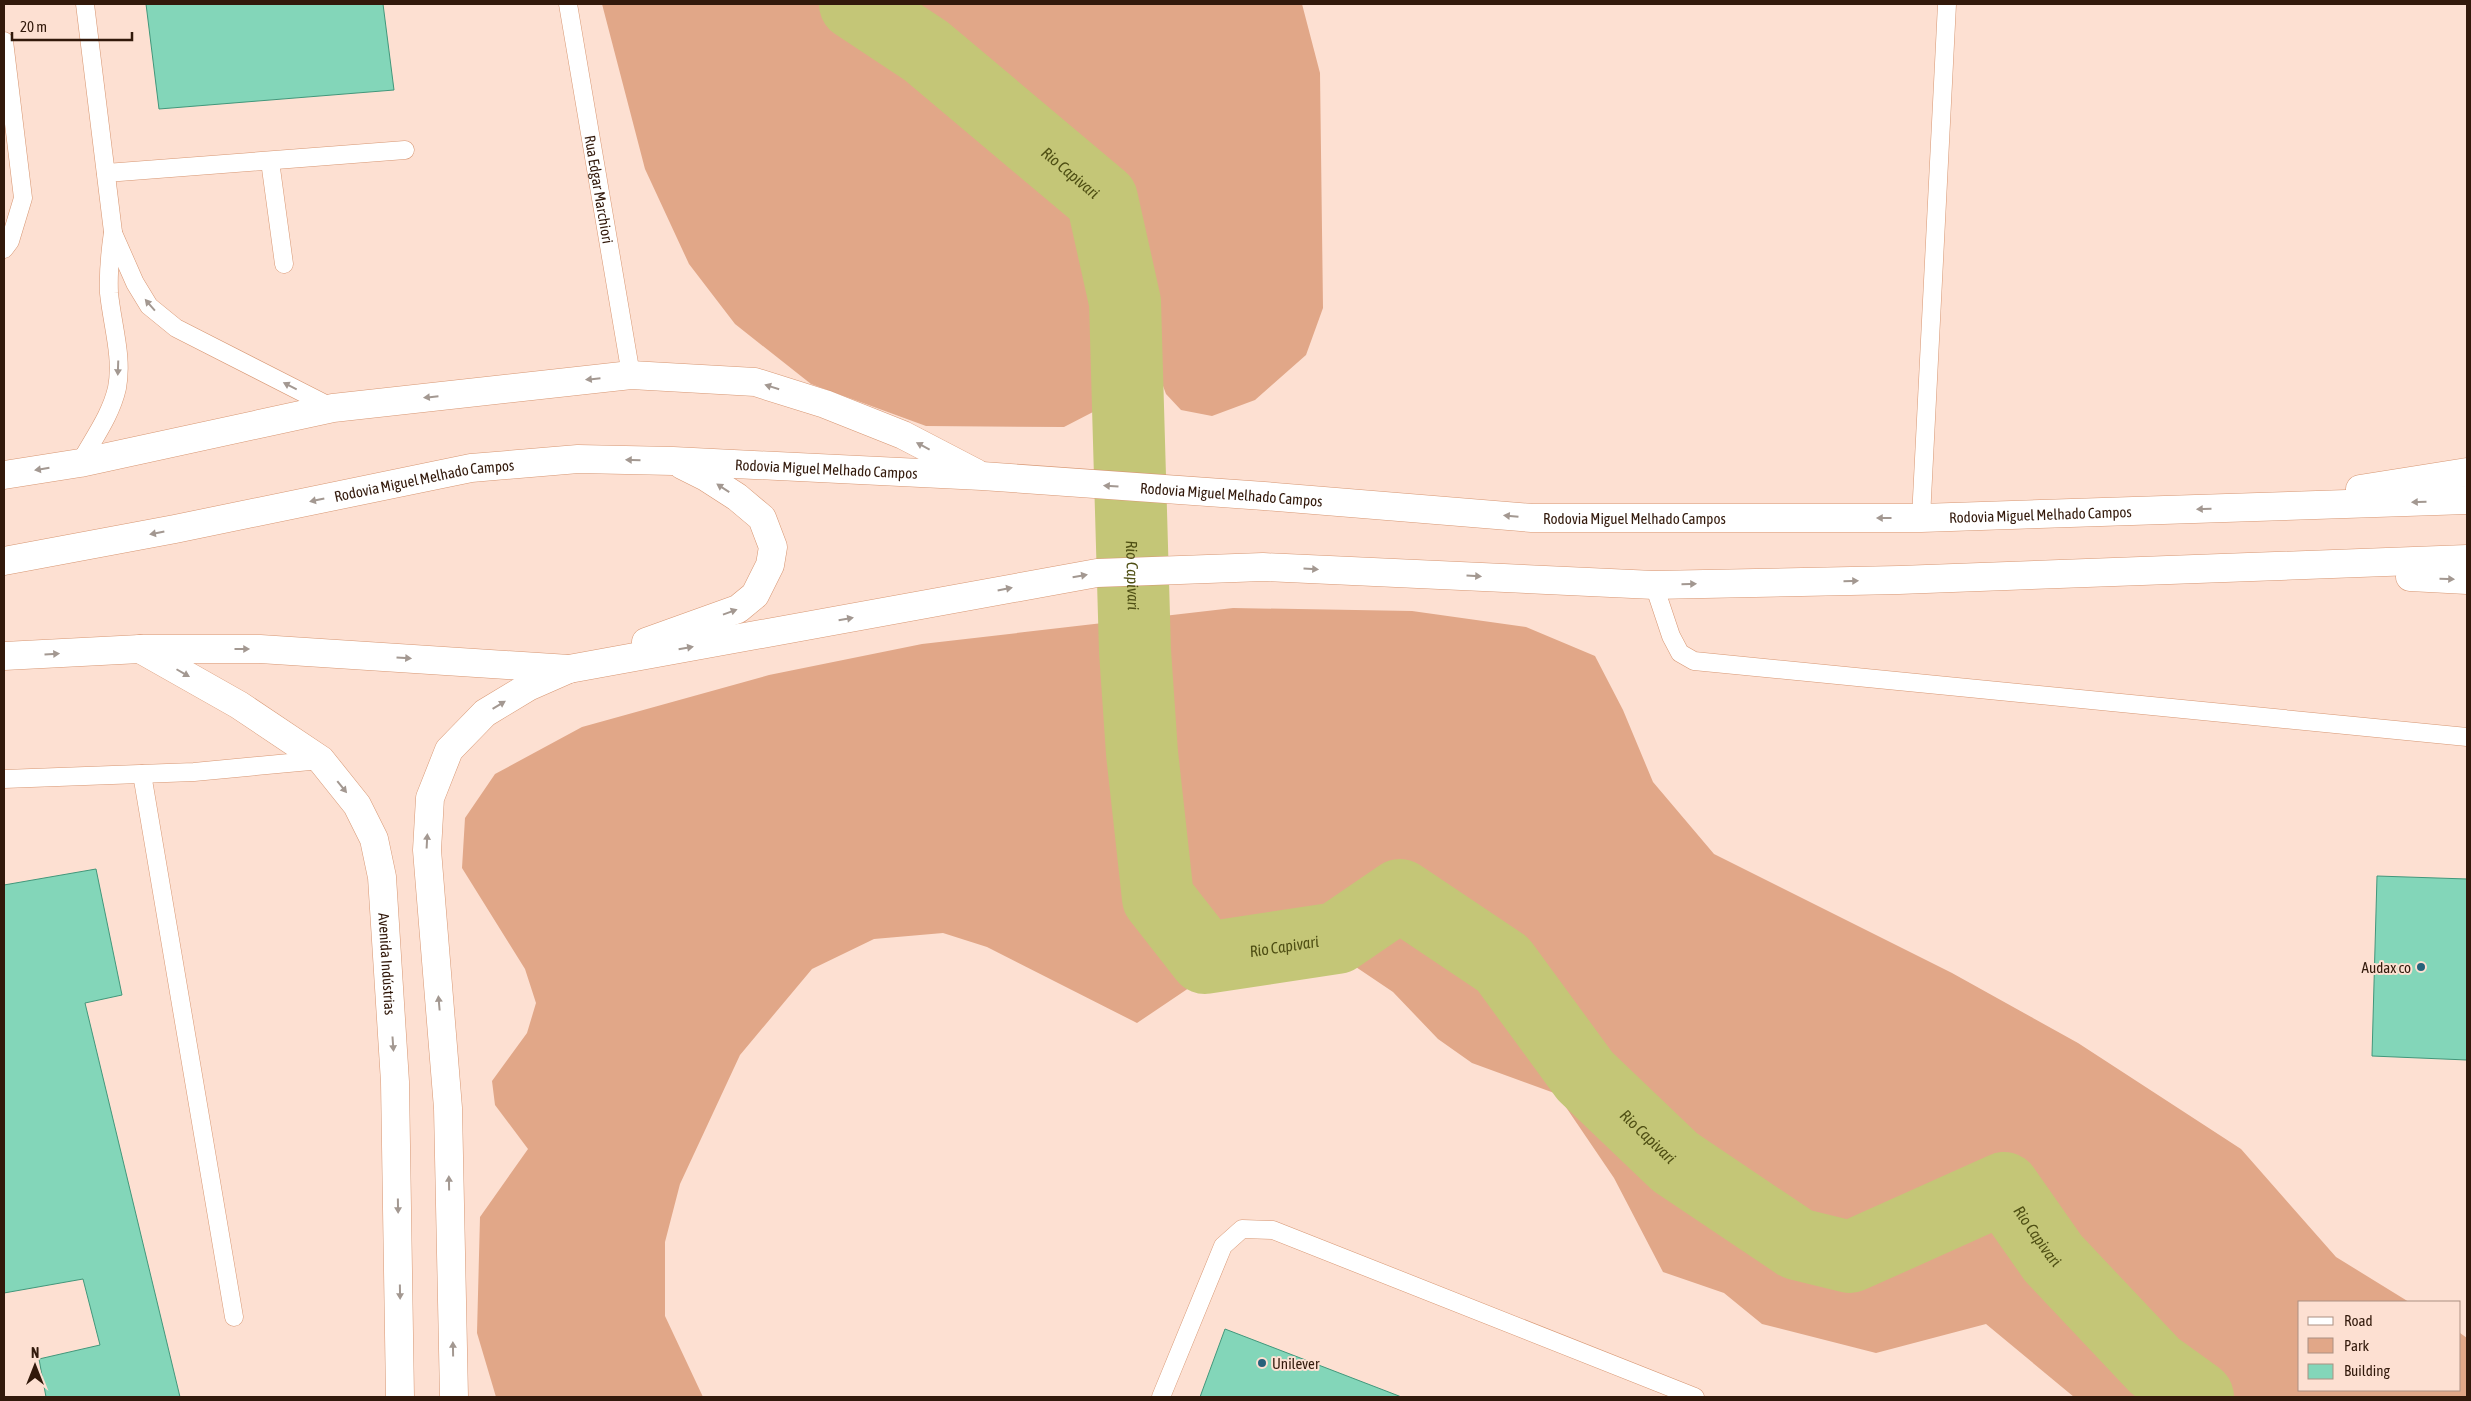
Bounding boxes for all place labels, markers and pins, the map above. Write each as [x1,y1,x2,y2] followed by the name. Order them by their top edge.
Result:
[2362,959,2411,976] place label: Audax co
[2415,961,2427,973] marker: Audax co
[1272,1355,1320,1372] place label: Unilever
[1256,1357,1268,1369] marker: Unilever

